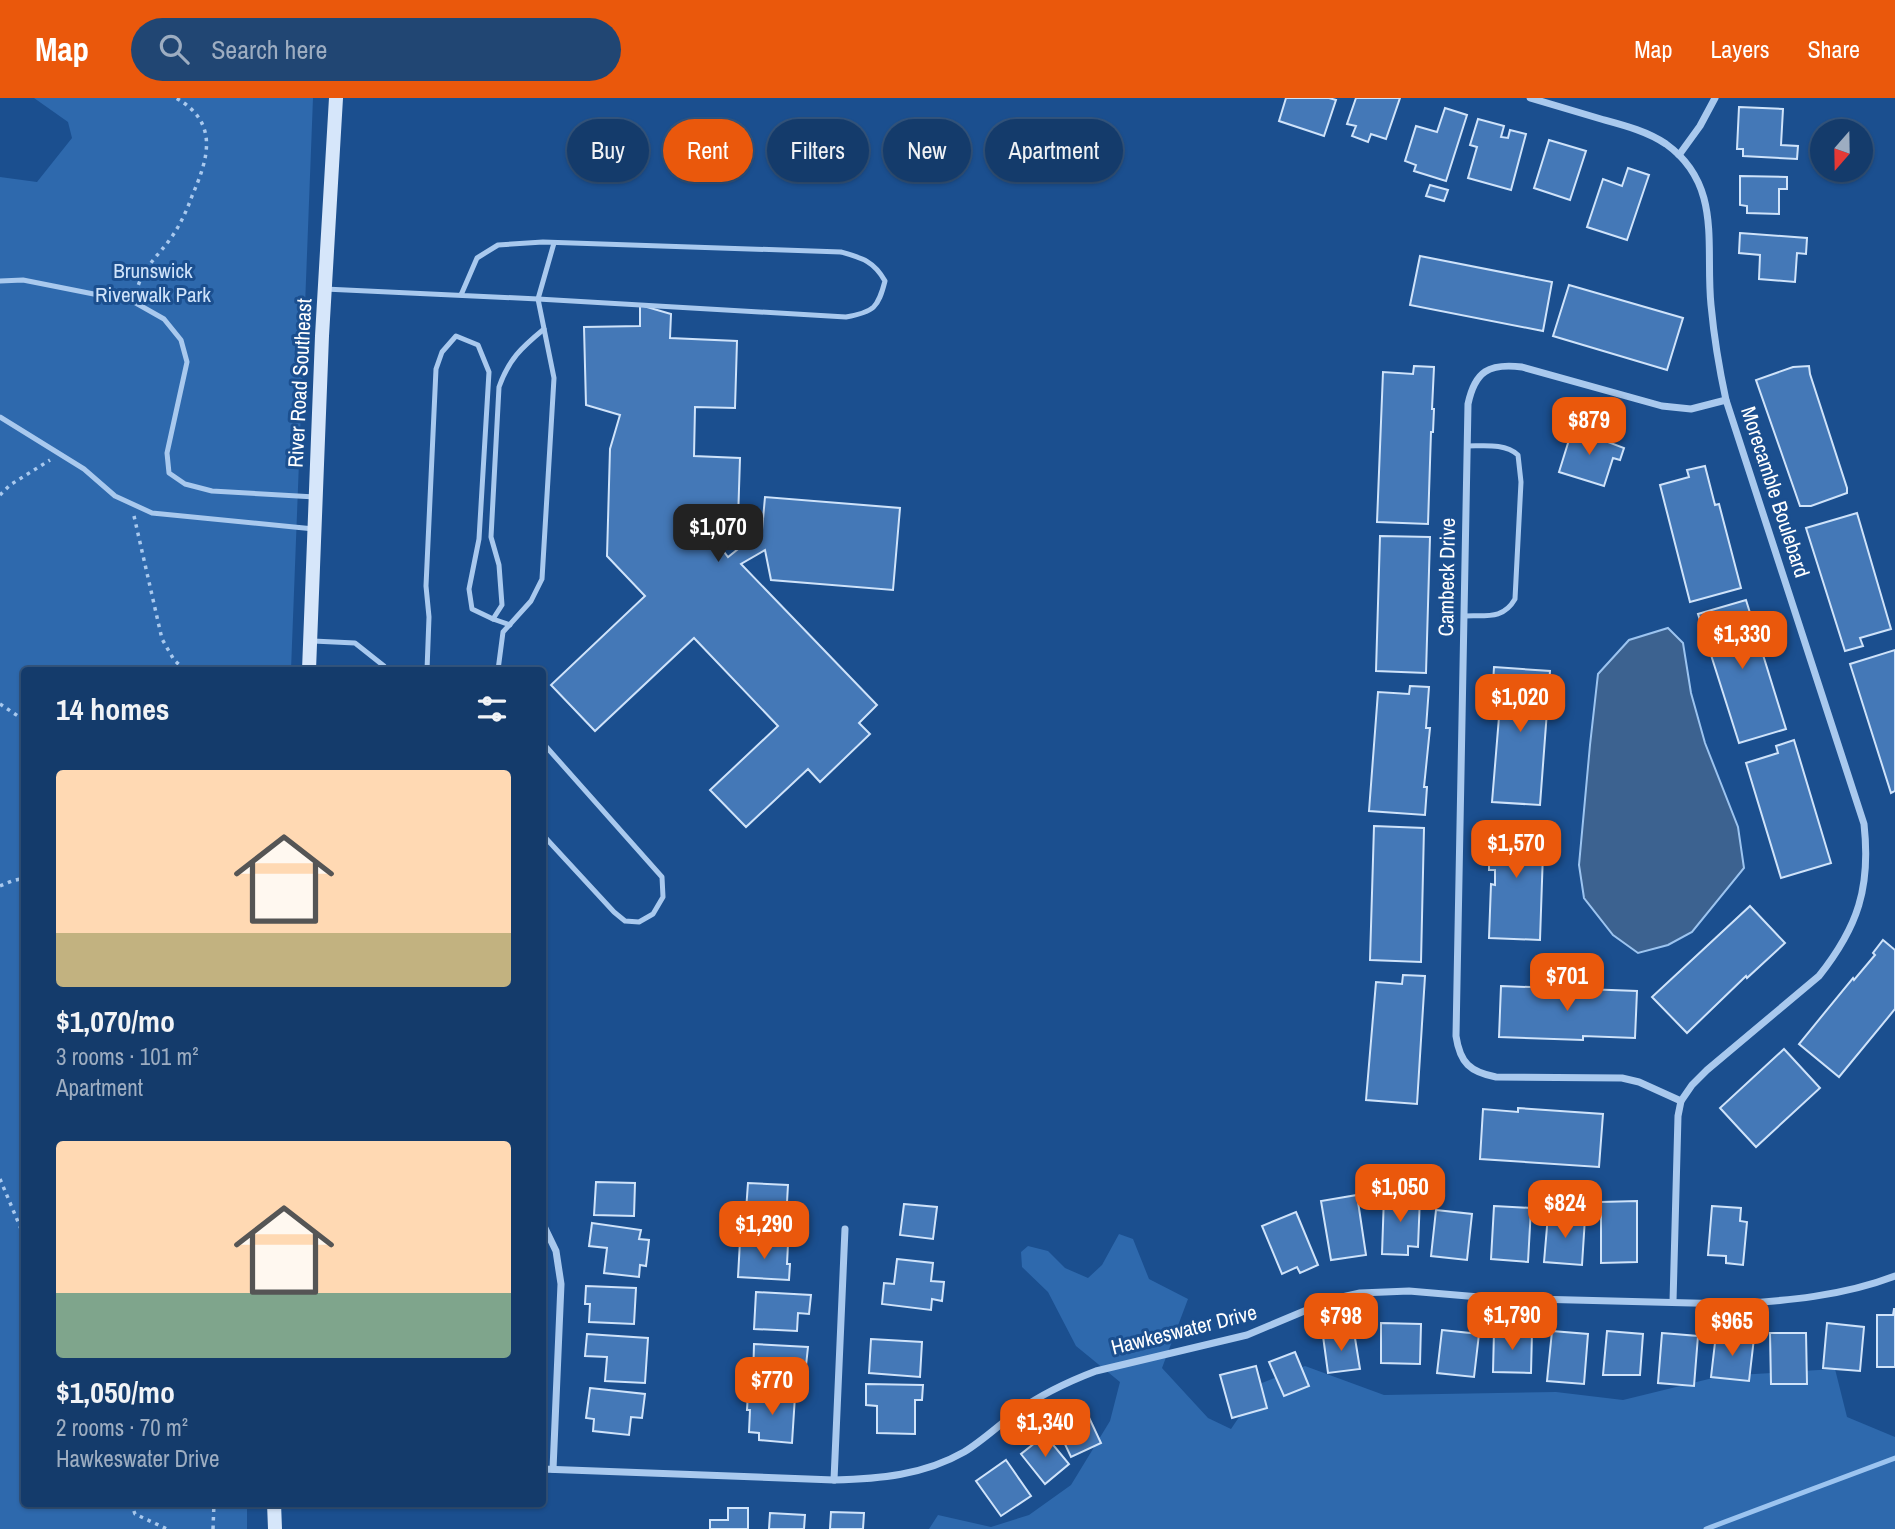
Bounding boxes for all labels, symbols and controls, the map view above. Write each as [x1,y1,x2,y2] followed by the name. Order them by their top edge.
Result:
[131,18,621,81] search box
[35,27,89,71] text: Map
[155,30,193,68] icon: search
[211,32,327,67] text: Search here
[1634,33,1672,65] text: Map
[1710,33,1769,65] text: Layers
[1807,33,1860,65] text: Share
[567,119,649,182] chip: Buy
[663,119,753,182] chip: Rent
[767,119,869,182] chip: Filters
[883,119,971,182] chip: New
[985,119,1123,182] chip: Apartment
[1810,119,1872,182] north arrow
[1810,119,1873,182] map controls
[95,256,211,309] park label: Brunswick Riverwalk Park
[281,297,318,468] street label: River Road Southeast
[1548,398,1630,457] pin: $879
[1734,403,1817,581] street label: Morecamble Boulebard
[1568,404,1610,435] text: $879
[661,504,775,564] pin: $1,070
[689,511,747,542] text: $1,070
[1431,517,1462,637] street label: Cambeck Drive
[1685,612,1799,671] pin: $1,330
[1713,618,1771,649] text: $1,330
[1463,674,1577,734] pin: $1,020
[1491,681,1549,712] text: $1,020
[56,689,170,729] text: 14 homes
[473,690,511,728] icon: filters
[221,816,347,942] icon: home
[1459,820,1573,880] pin: $1,570
[1487,827,1545,858] text: $1,570
[1526,954,1608,1013] pin: $701
[1546,960,1588,991] text: $701
[56,1001,175,1041] text: $1,070/mo
[56,1041,199,1072] text: 3 rooms · 101 m²
[56,1072,143,1103] text: Apartment
[1343,1164,1457,1224] pin: $1,050
[1371,1171,1429,1202] text: $1,050
[1524,1180,1606,1240] pin: $824
[221,1187,347,1313] icon: home
[1544,1187,1586,1218] text: $824
[707,1202,821,1261] pin: $1,290
[735,1208,793,1239] text: $1,290
[1455,1292,1569,1352] pin: $1,790
[1300,1294,1382,1353] pin: $798
[1108,1297,1260,1362] street label: Hawkeswater Drive
[1691,1298,1773,1358] pin: $965
[1483,1299,1541,1330] text: $1,790
[1320,1300,1362,1331] text: $798
[1711,1305,1753,1336] text: $965
[731,1358,813,1417] pin: $770
[751,1364,793,1395] text: $770
[56,1372,175,1412] text: $1,050/mo
[988,1400,1102,1459] pin: $1,340
[1016,1406,1074,1437] text: $1,340
[56,1412,188,1443] text: 2 rooms · 70 m²
[56,1443,219,1474] text: Hawkeswater Drive

